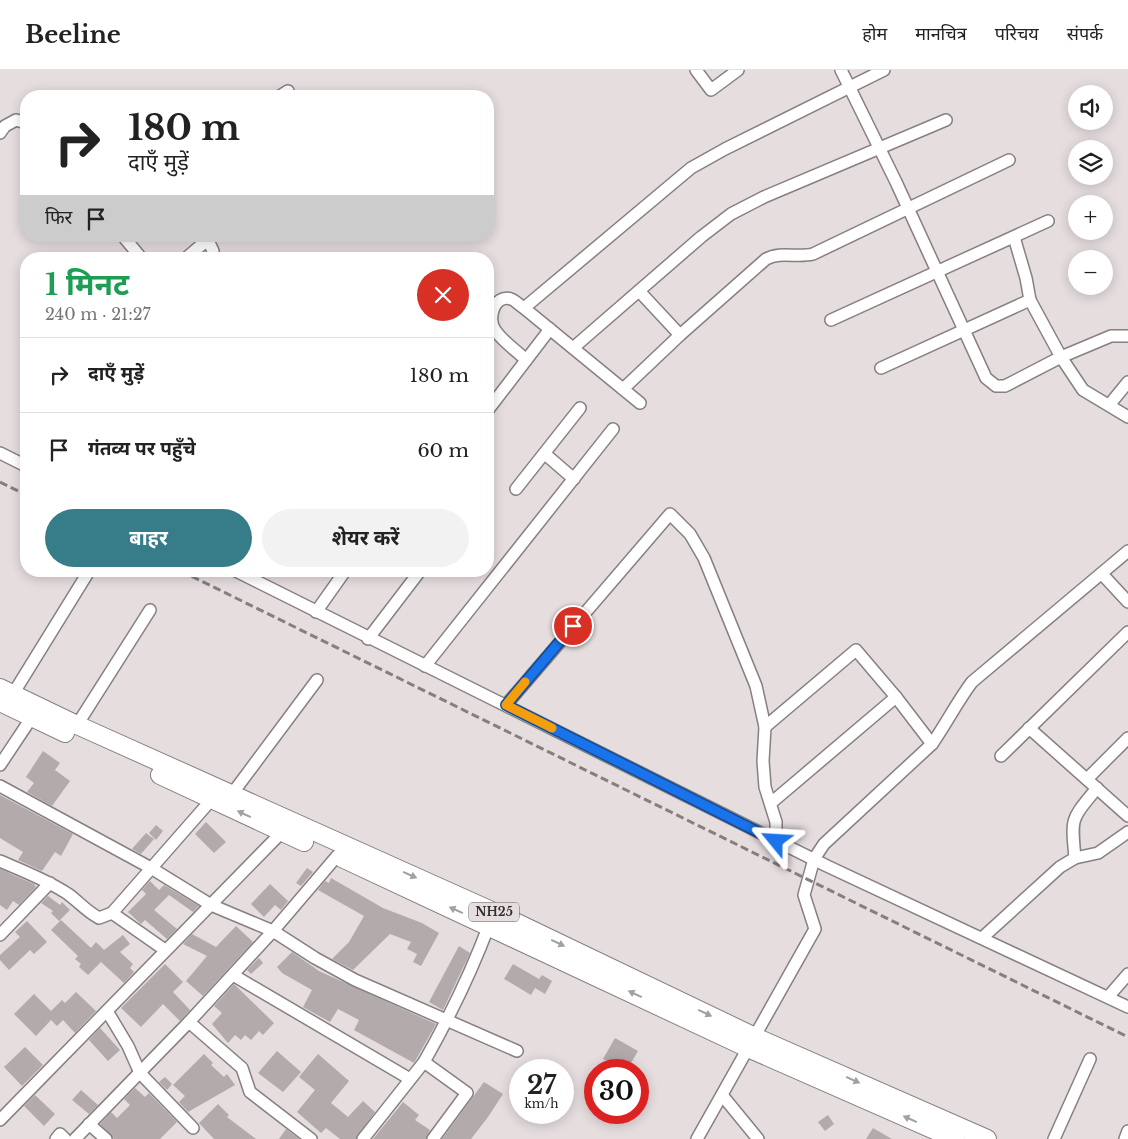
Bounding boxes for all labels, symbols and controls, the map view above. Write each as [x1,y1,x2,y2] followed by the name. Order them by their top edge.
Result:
[25,20,121,49] text: Beeline
[862,23,887,45] text: होम
[915,23,967,45] text: मानचित्र
[995,23,1039,45] text: परिचय
[1067,23,1103,45] text: संपर्क
[1068,85,1113,295] map controls
[1068,85,1113,130] button: sound
[128,106,240,149] text: 180 m
[45,110,110,175] icon: right
[1068,140,1113,185] button: layers
[128,149,189,176] text: दाएँ मुड़ें
[1068,195,1113,240] button: +
[82,205,110,233] icon: arrive
[45,206,72,229] text: फिर
[1068,250,1113,295] button: −
[45,266,129,303] text: 1 मिनट
[417,269,469,321] button: close
[45,304,151,324] text: 240 m · 21:27
[45,361,73,389] icon: right
[88,362,144,385] text: दाएँ मुड़ें
[410,364,469,387] text: 180 m
[45,436,73,464] icon: arrive
[88,437,196,460] text: गंतव्य पर पहुँचे
[417,439,469,462] text: 60 m
[45,509,252,567] button: बाहर
[262,509,469,567] button: शेयर करें
[552,605,594,647] pin
[559,612,587,640] icon: arrive
[237,810,252,818] one-way arrow
[749,814,801,866] position arrow
[403,872,417,880] one-way arrow
[469,902,519,922] road number: NH25
[449,906,463,914] one-way arrow
[551,939,565,947] one-way arrow
[628,990,642,998] one-way arrow
[698,1009,712,1017] one-way arrow
[584,1059,649,1124] speed limit sign: 30
[527,1070,556,1101] text: 27
[846,1076,860,1084] one-way arrow
[524,1096,559,1111] text: km/h
[903,1115,917,1123] one-way arrow

